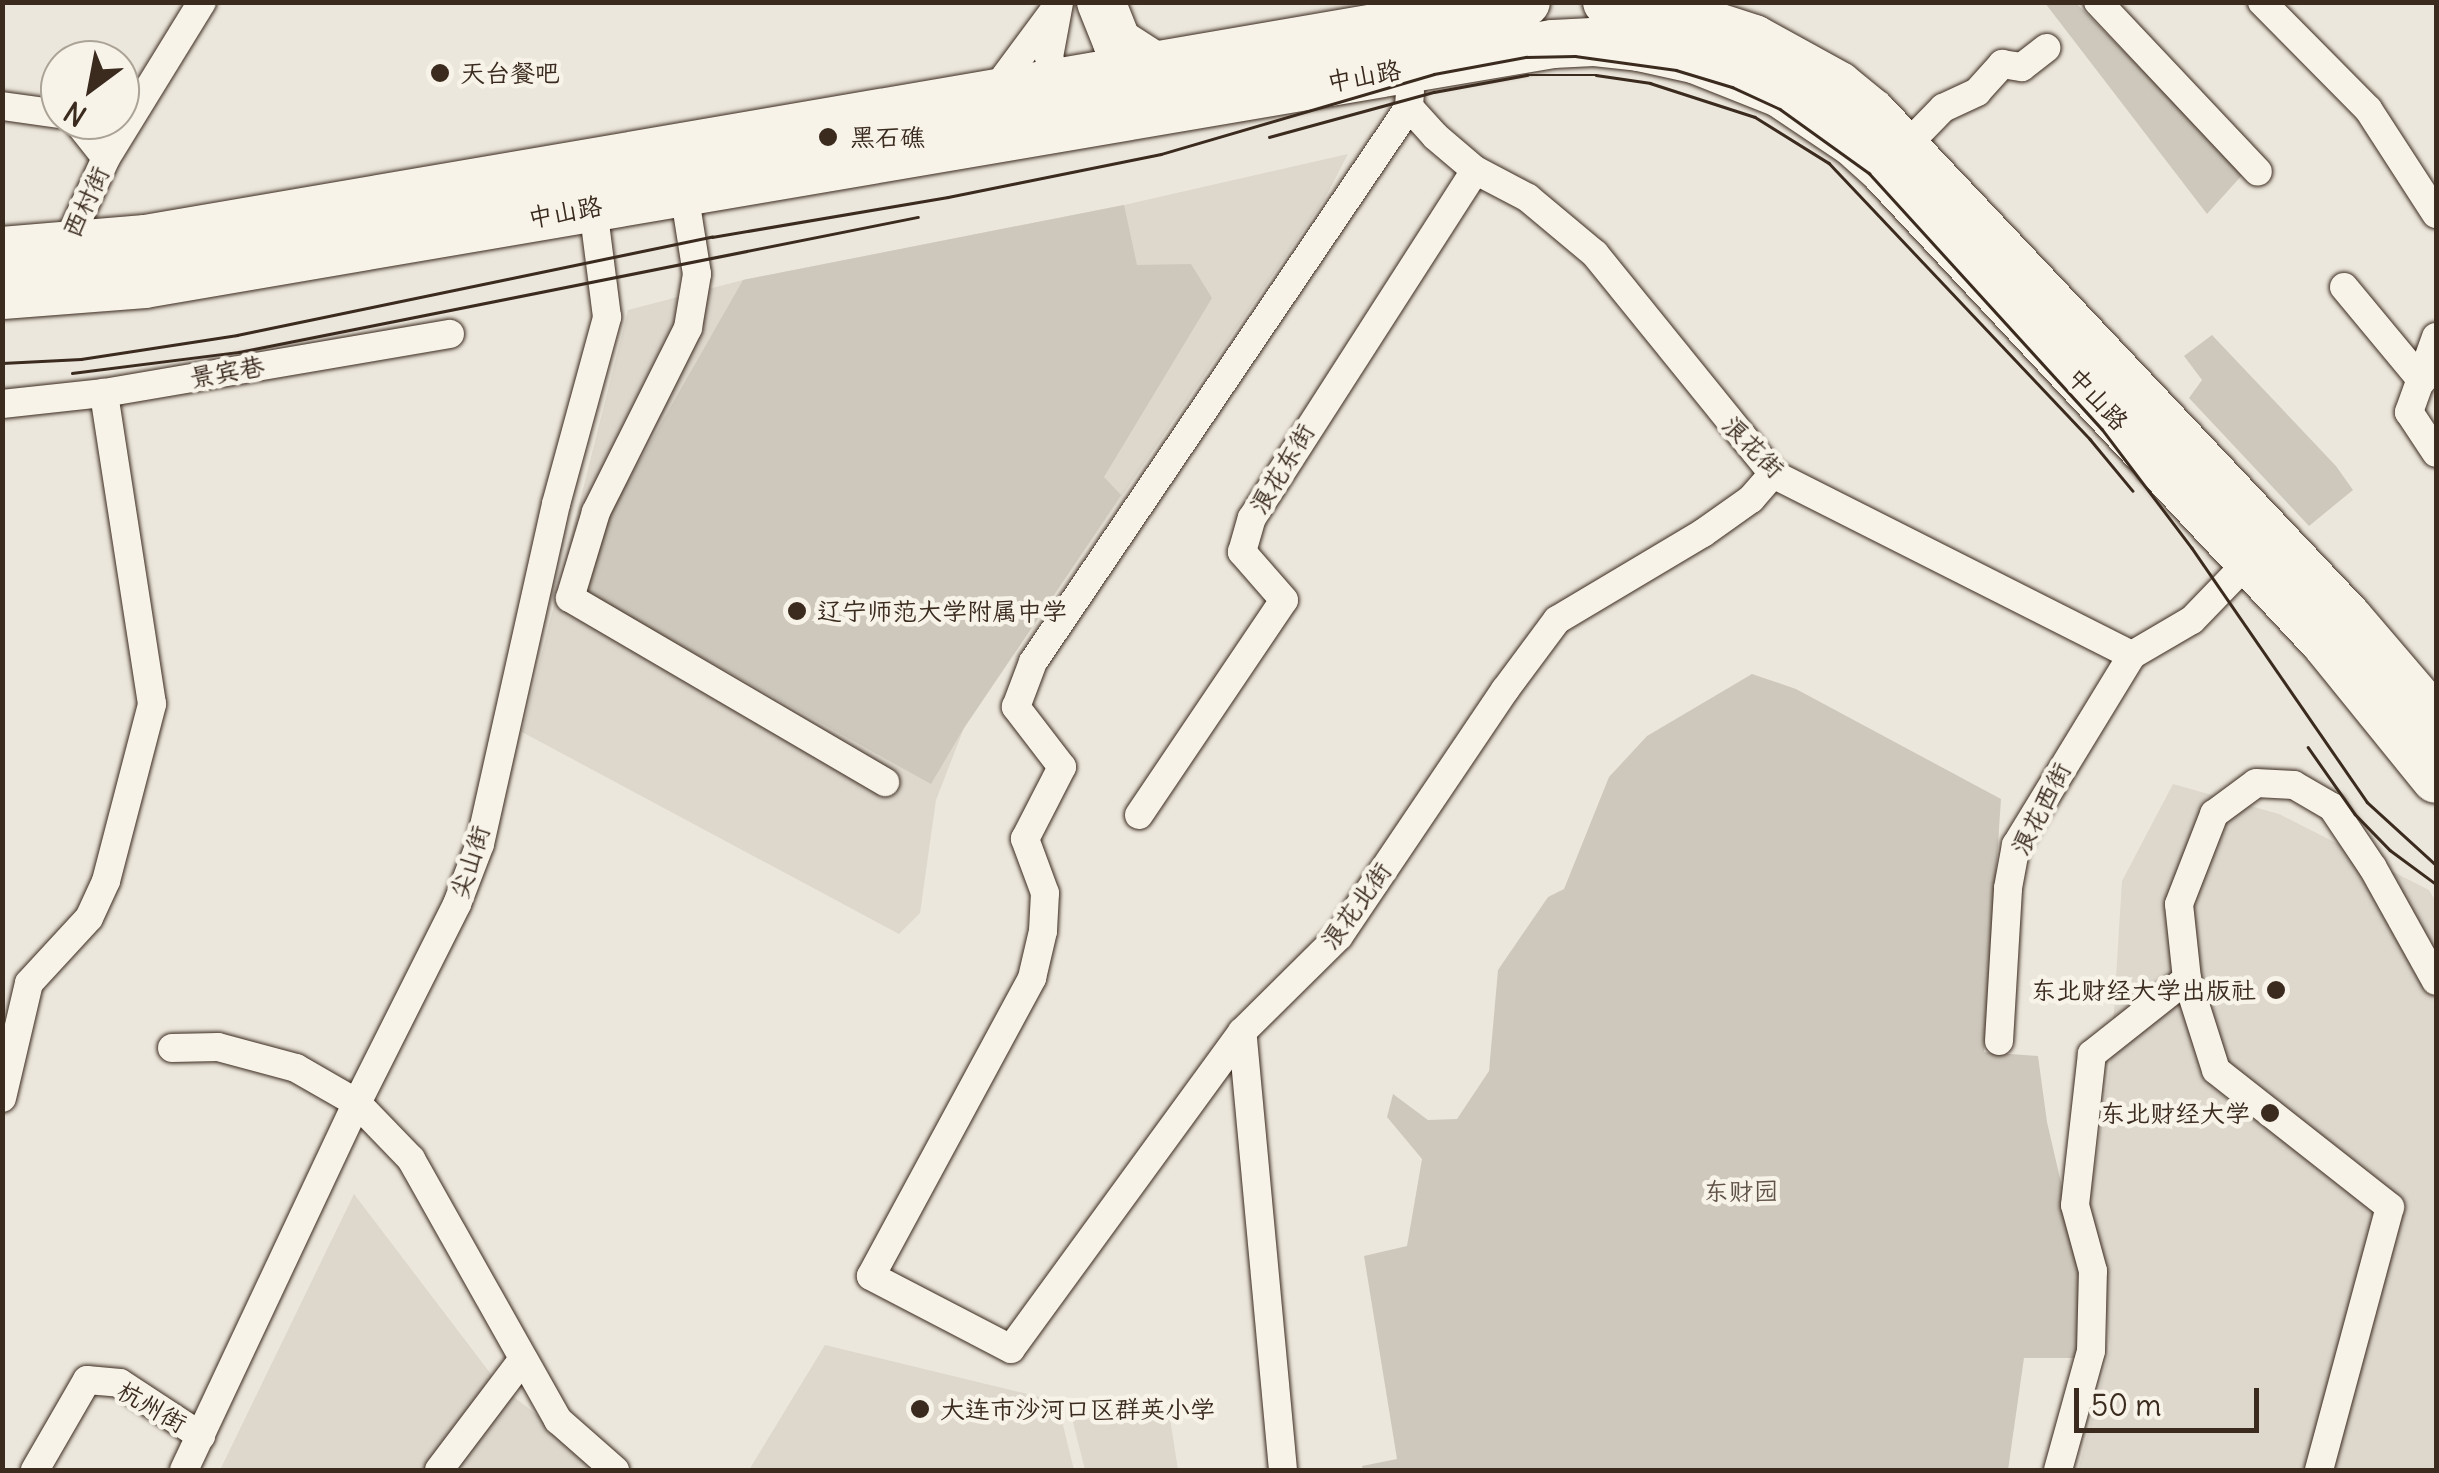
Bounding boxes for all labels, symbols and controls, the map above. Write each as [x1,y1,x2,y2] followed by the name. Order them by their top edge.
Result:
[40,40,140,140] north arrow
[1324,55,1404,97] street label: 中山路
[460,58,560,88] place label: 天台餐吧
[429,62,451,84] marker: 天台餐吧
[57,93,93,134] text: N
[850,122,925,152] place label: 黑石礁
[815,124,841,150] marker: 黑石礁
[57,162,115,242] street label: 西村街
[525,191,605,233] street label: 中山路
[187,351,267,393] street label: 景宾巷
[2061,361,2135,437] street label: 中山路
[1716,410,1790,484] street label: 浪花街
[1243,418,1321,520] street label: 浪花东街
[817,596,1067,626] place label: 辽宁师范大学附属中学
[786,600,808,622] marker: 辽宁师范大学附属中学
[2005,758,2077,860] street label: 浪花西街
[444,822,496,902] street label: 尖山街
[1314,857,1398,955] street label: 浪花北街
[2031,975,2256,1005] place label: 东北财经大学出版社
[2265,979,2287,1001] marker: 东北财经大学出版社
[2100,1098,2250,1128] place label: 东北财经大学
[2259,1102,2281,1124] marker: 东北财经大学
[1704,1176,1778,1206] park label: 东财园
[2079,1368,2264,1430] scale bar
[112,1375,192,1439] street label: 杭州街
[2091,1386,2161,1424] text: 50 m
[940,1394,1215,1424] place label: 大连市沙河口区群英小学
[909,1398,931,1420] marker: 大连市沙河口区群英小学

